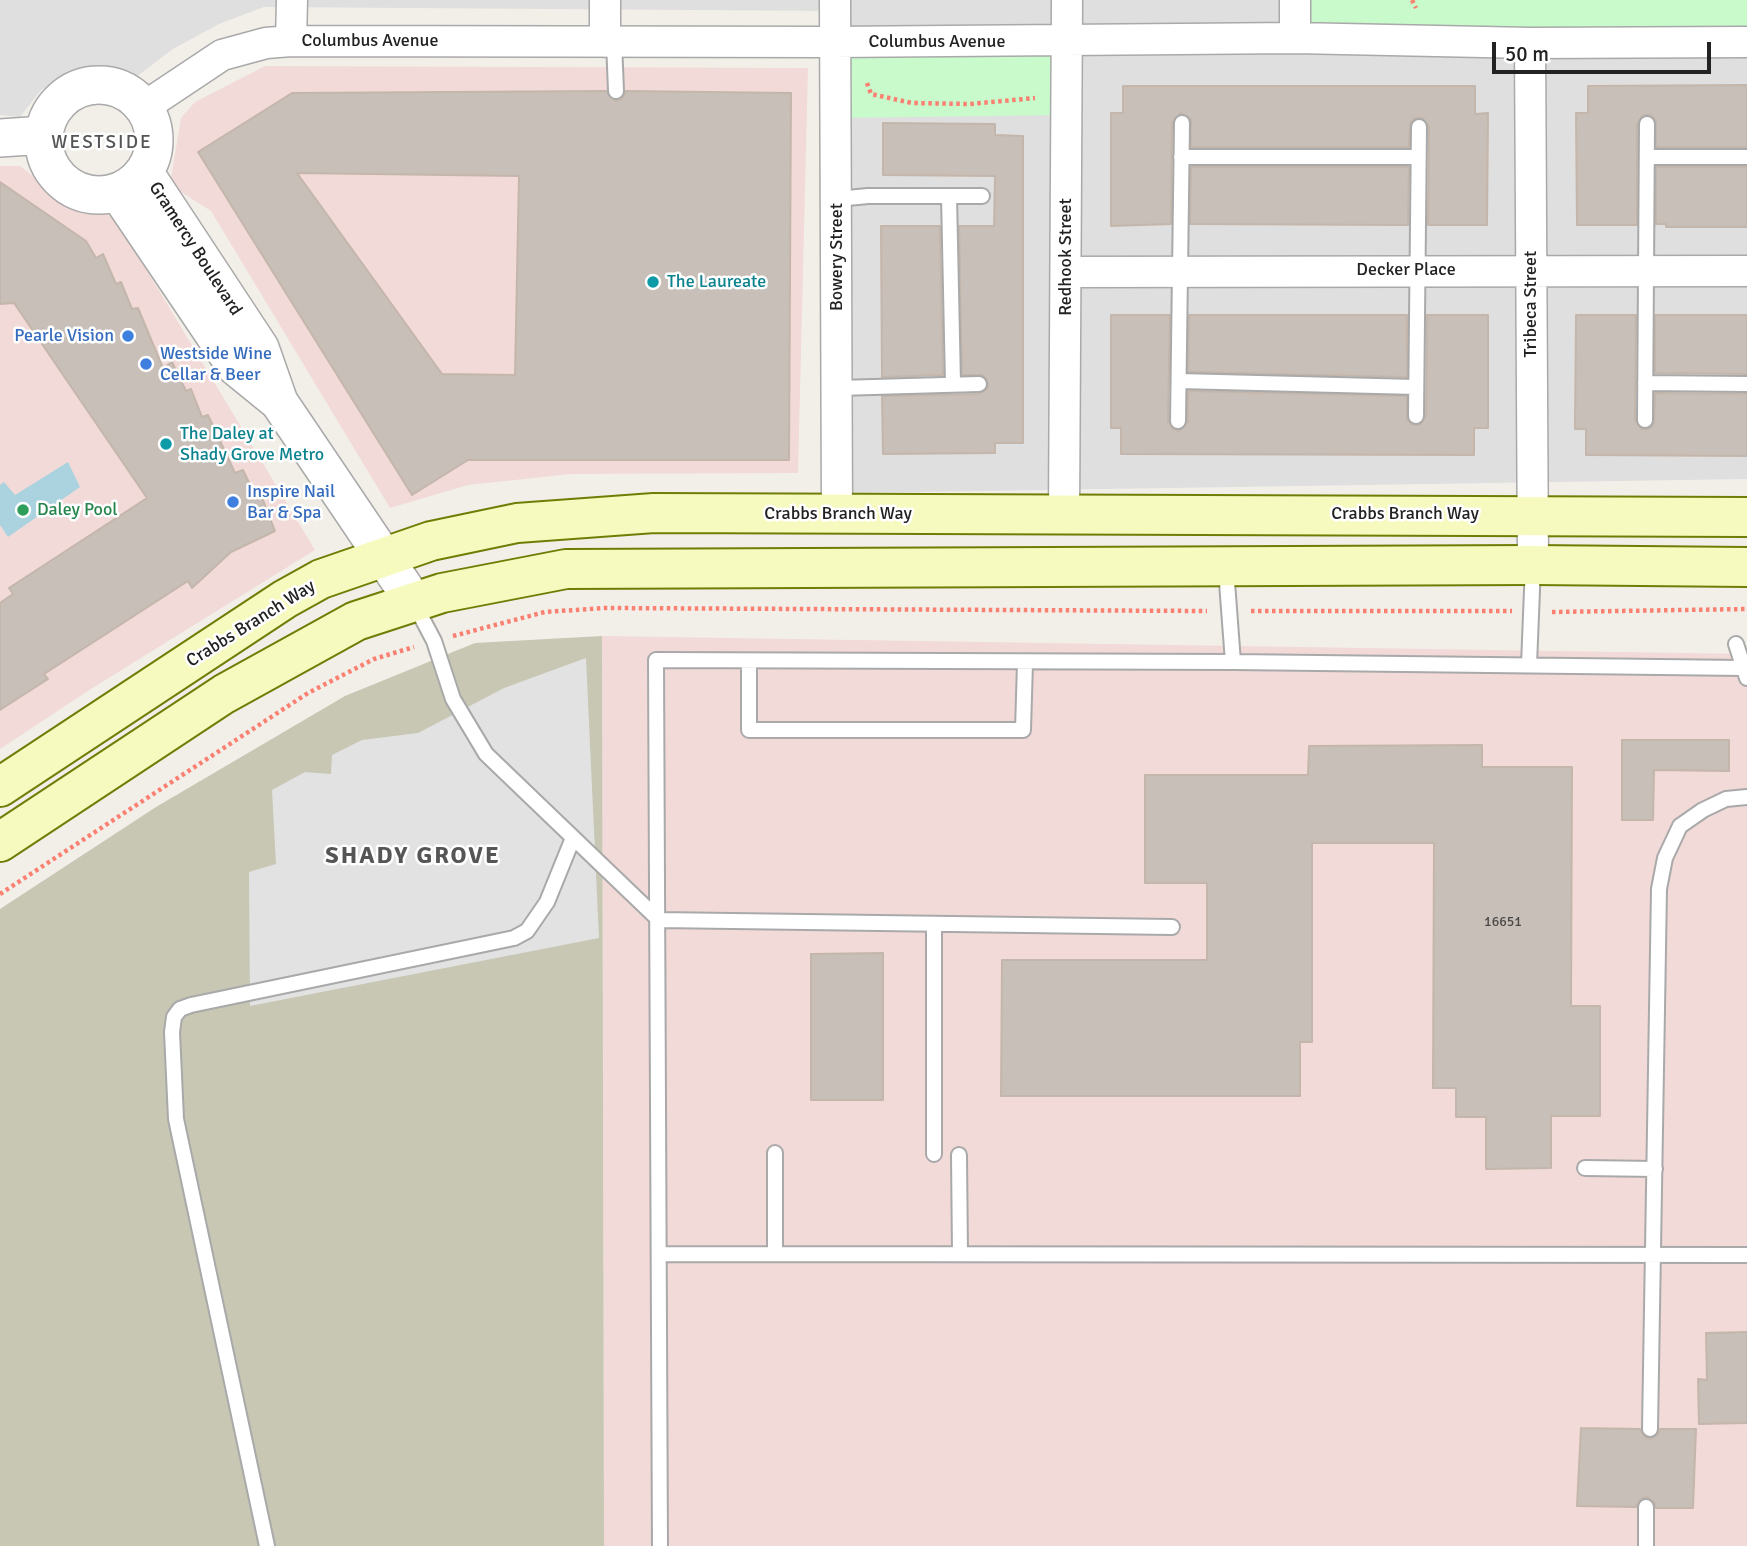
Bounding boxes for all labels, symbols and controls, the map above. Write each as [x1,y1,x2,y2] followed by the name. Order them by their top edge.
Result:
[1495,28,1714,72] scale bar
[302,30,438,52] street label: Columbus Avenue
[869,31,1005,53] street label: Columbus Avenue
[1505,41,1549,67] text: 50 m
[52,132,152,154] district label: WESTSIDE
[144,178,246,320] street label: Gramercy Boulevard
[1055,198,1077,316] street label: Redhook Street
[826,203,848,311] street label: Bowery Street
[1520,251,1542,357] street label: Tribeca Street
[1356,259,1456,281] street label: Decker Place
[667,271,766,293] place label: The Laureate
[645,274,661,290] marker: The Laureate
[14,325,114,347] place label: Pearle Vision
[120,328,136,344] marker: Pearle Vision
[160,343,272,386] place label: Westside Wine Cellar & Beer
[138,356,154,372] marker: Westside Wine Cellar & Beer
[180,423,324,466] place label: The Daley at Shady Grove Metro
[158,436,174,452] marker: The Daley at Shady Grove Metro
[247,481,335,524] place label: Inspire Nail Bar & Spa
[225,494,241,510] marker: Inspire Nail Bar & Spa
[37,499,118,521] place label: Daley Pool
[15,502,31,518] marker: Daley Pool
[764,503,912,525] street label: Crabbs Branch Way
[1331,503,1479,525] street label: Crabbs Branch Way
[183,576,319,672] street label: Crabbs Branch Way
[327,843,499,871] district label: SHADY GROVE
[1484,914,1522,930] house number: 16651

